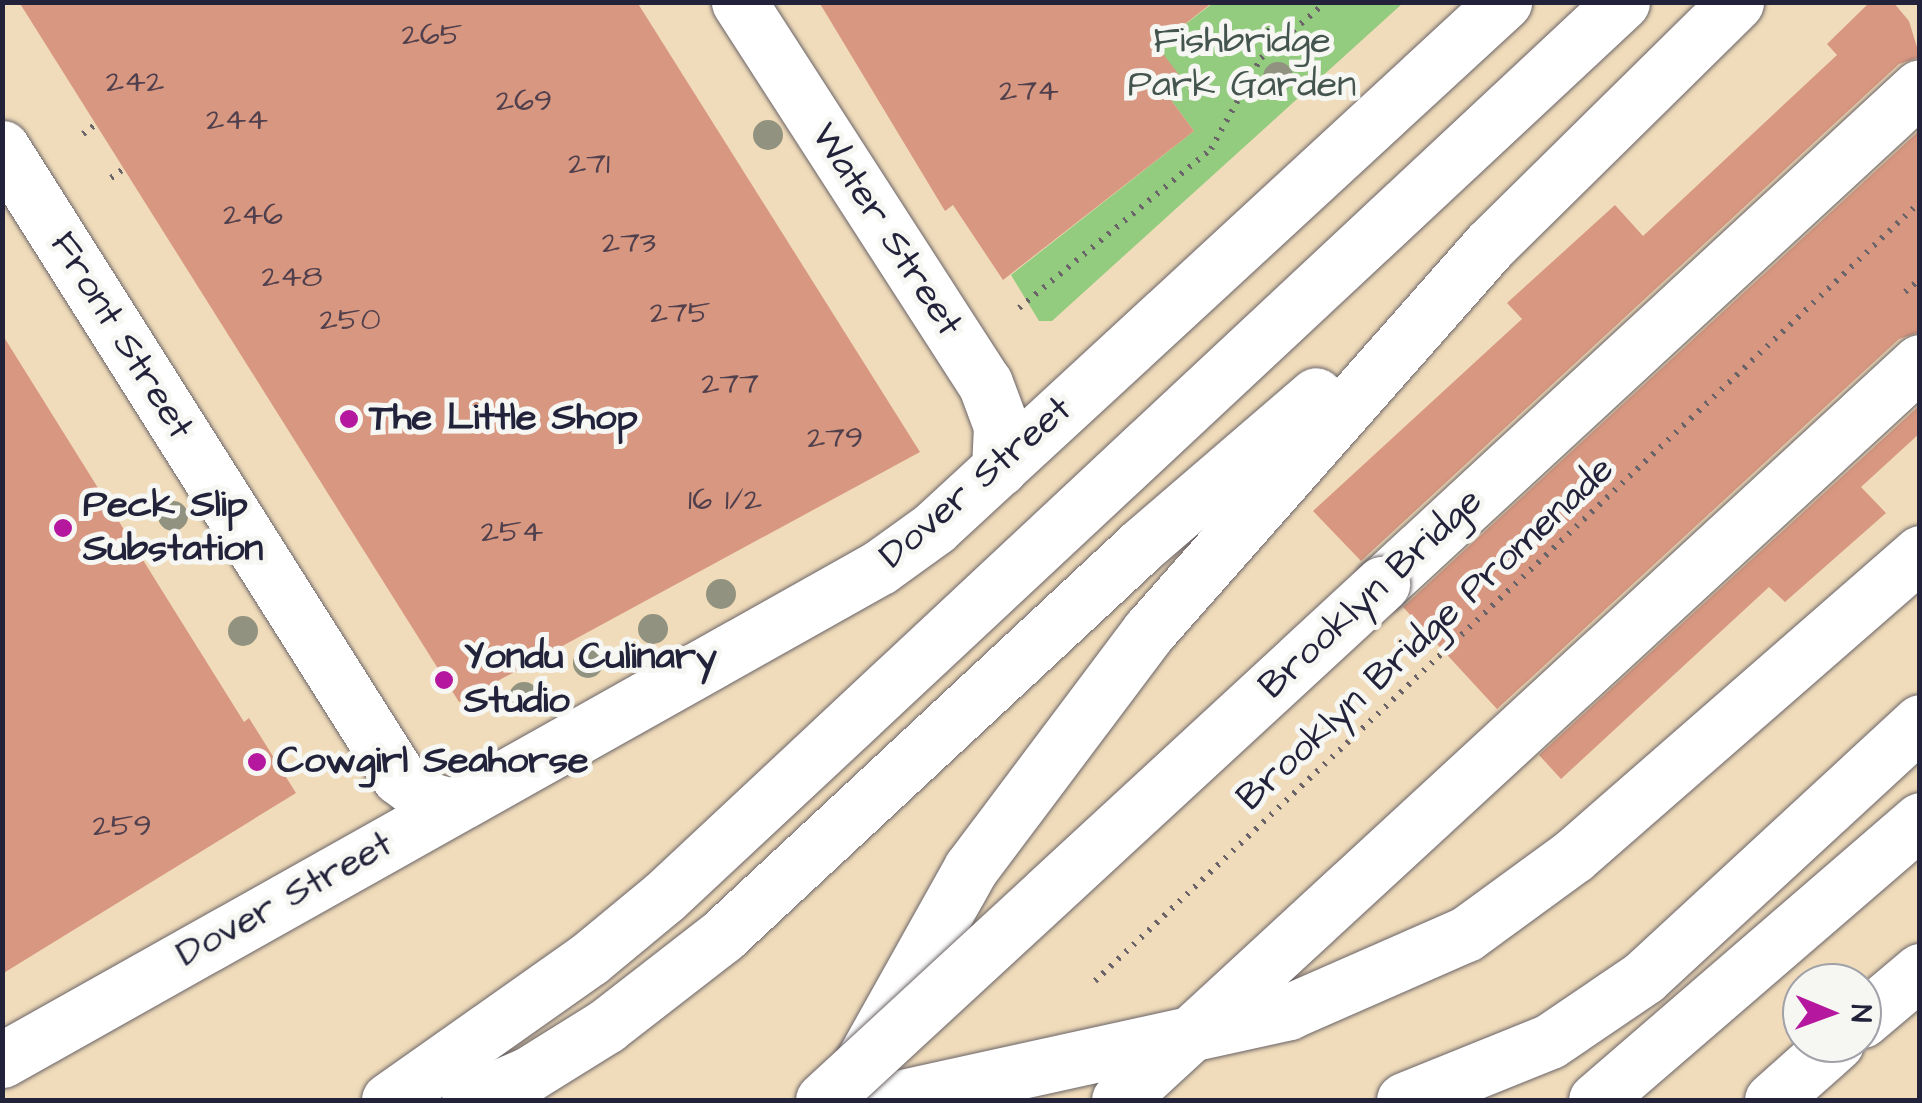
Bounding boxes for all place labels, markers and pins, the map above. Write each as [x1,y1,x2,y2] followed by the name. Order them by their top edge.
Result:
[369,396,638,442] place label: The Little Shop
[338,408,360,430] marker: The Little Shop
[83,483,263,572] place label: Peck Slip Substation
[52,517,74,539] marker: Peck Slip Substation
[464,635,717,724] place label: Yondu Culinary Studio
[433,669,455,691] marker: Yondu Culinary Studio
[277,739,589,785] place label: Cowgirl Seahorse
[246,751,268,773] marker: Cowgirl Seahorse

